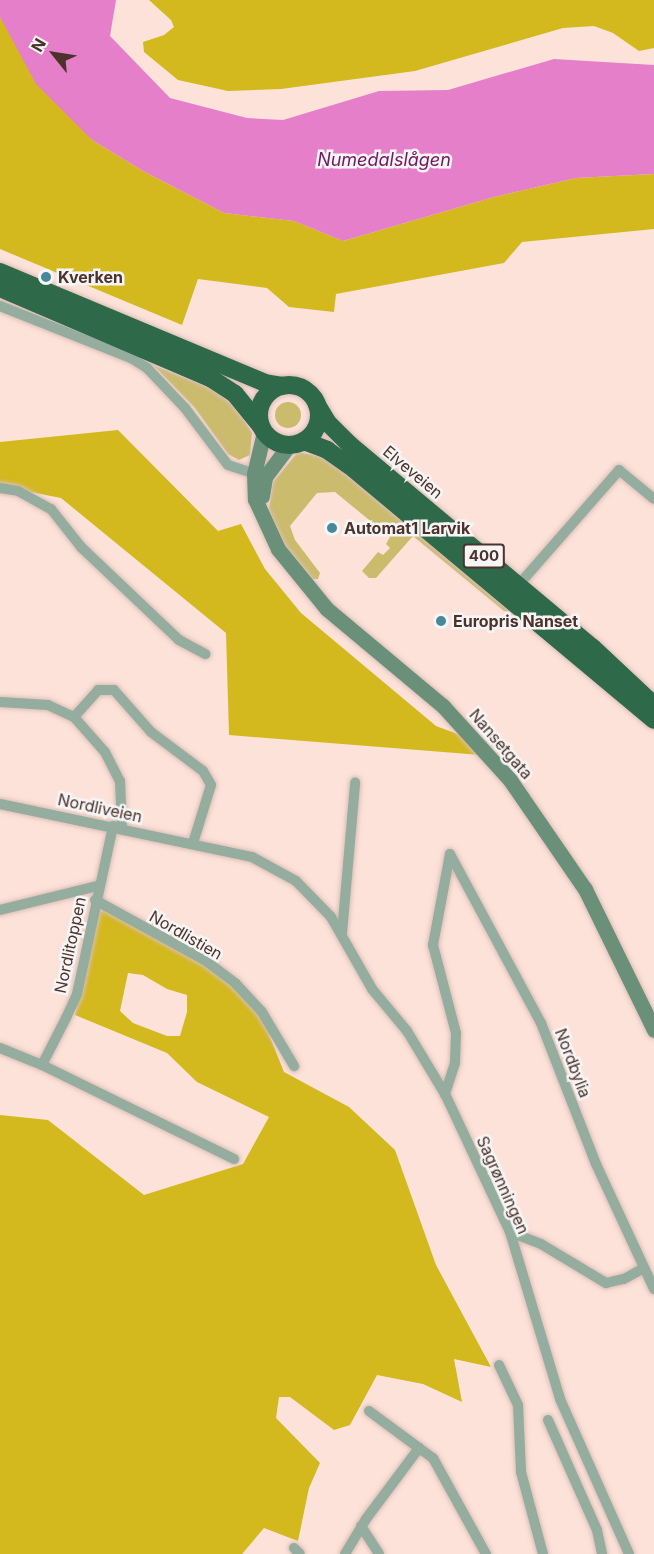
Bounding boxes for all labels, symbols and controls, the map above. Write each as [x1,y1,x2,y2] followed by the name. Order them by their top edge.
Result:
[24,24,84,84] north arrow
[27,35,50,55] text: N
[317,149,451,171] water label: Numedalslågen
[58,267,123,287] place label: Kverken
[39,270,53,284] marker: Kverken
[379,442,447,502] street label: Elveveien
[344,518,470,538] place label: Automat1 Larvik
[325,521,339,535] marker: Automat1 Larvik
[462,544,506,568] road number: 400
[453,611,578,631] place label: Europris Nanset
[434,614,448,628] marker: Europris Nanset
[465,705,537,783] street label: Nansetgata
[56,790,144,826] street label: Nordliveien
[50,895,90,995] street label: Nordlitoppen
[146,906,226,964] street label: Nordlistien
[551,1026,595,1100] street label: Nordbylia
[473,1133,533,1237] street label: Sagrønningen

